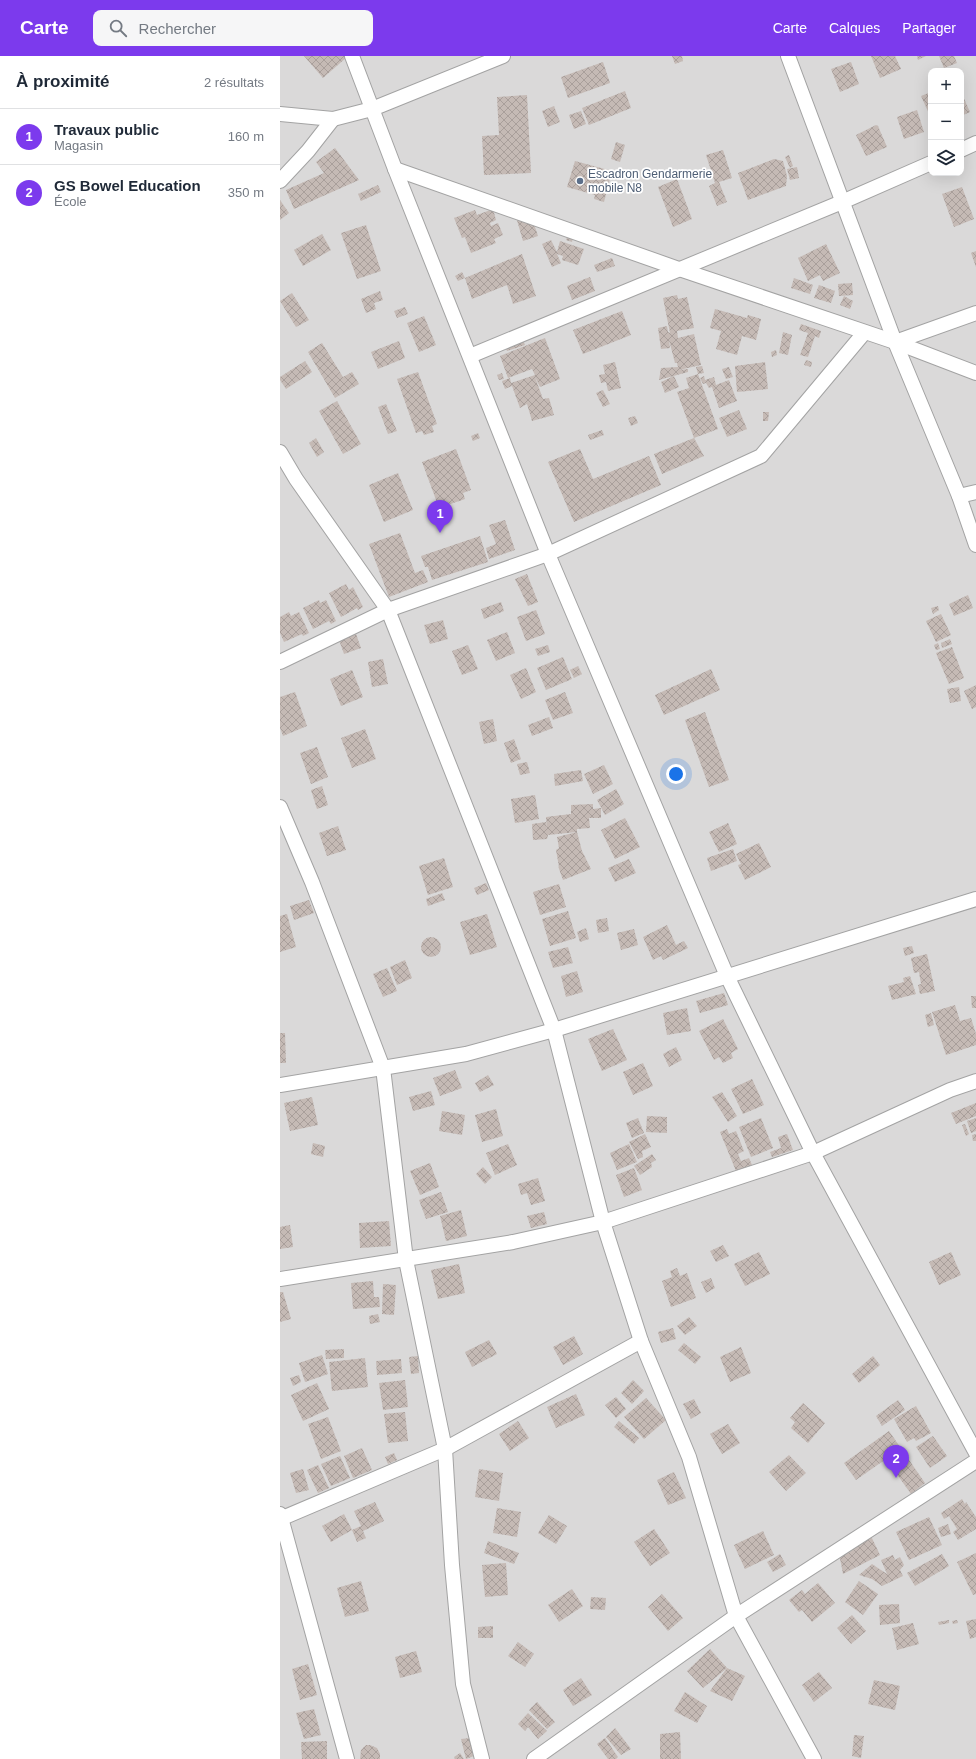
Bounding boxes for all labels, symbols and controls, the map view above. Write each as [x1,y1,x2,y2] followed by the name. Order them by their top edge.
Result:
[93,10,373,46] search box
[20,17,69,38] text: Carte
[107,17,129,39] icon: search
[139,20,216,37] text: Rechercher
[773,20,807,36] text: Carte
[829,20,880,36] text: Calques
[902,20,956,36] text: Partager
[928,68,964,176] map controls
[928,68,964,104] button: +
[16,72,110,91] text: À proximité
[204,75,264,90] text: 2 résultats
[928,104,964,140] button: −
[54,121,159,138] text: Travaux public
[25,129,33,144] text: 1
[228,129,264,144] text: 160 m
[54,138,103,153] text: Magasin
[928,140,964,176] button: layers
[588,167,712,195] place label: Escadron Gendarmerie mobile N8
[575,176,585,186] marker: Escadron Gendarmerie mobile N8
[54,177,201,194] text: GS Bowel Education
[25,185,33,200] text: 2
[228,185,264,200] text: 350 m
[54,194,87,209] text: École
[427,500,453,533] pin: 1
[666,764,686,784] your location
[883,1445,909,1478] pin: 2

